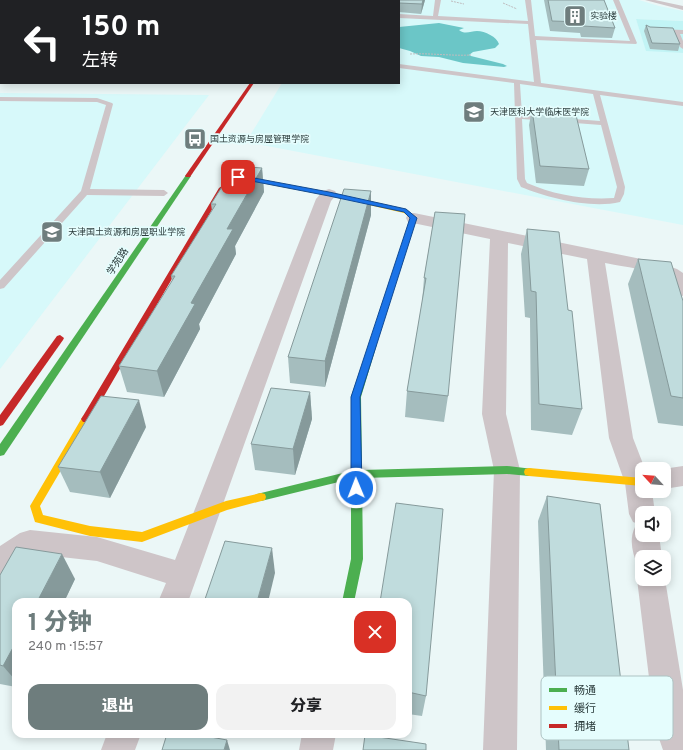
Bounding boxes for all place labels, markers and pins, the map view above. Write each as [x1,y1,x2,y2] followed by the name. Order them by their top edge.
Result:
[562,3,588,29] building icon: 实验楼
[590,11,617,22] place label: 实验楼
[461,99,487,125] school or university icon: 天津医科大学临床医学院
[490,106,589,118] place label: 天津医科大学临床医学院
[182,126,208,152] bus stop icon: 国土资源与房屋管理学院
[210,134,309,145] place label: 国土资源与房屋管理学院
[221,160,255,194] pin
[39,219,65,245] school or university icon: 天津国土资源和房屋职业学院
[68,227,185,238] place label: 天津国土资源和房屋职业学院

